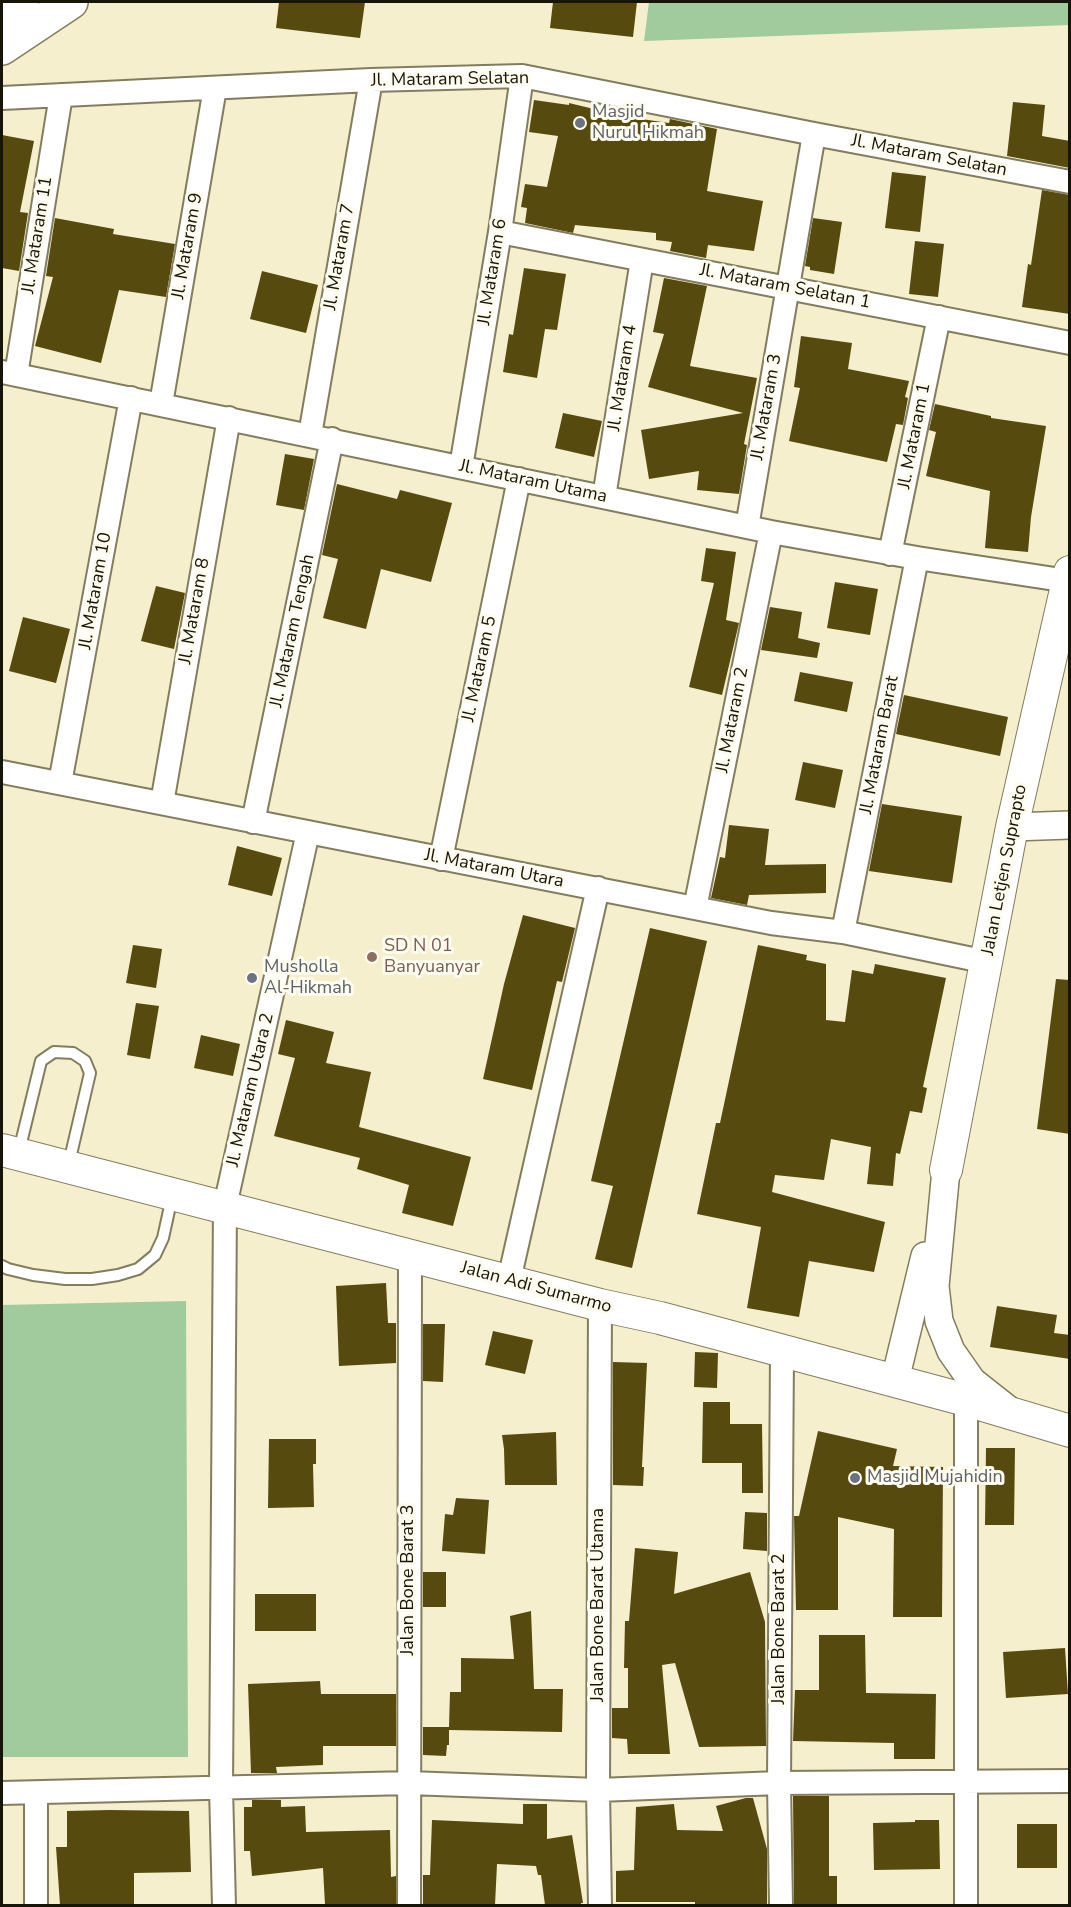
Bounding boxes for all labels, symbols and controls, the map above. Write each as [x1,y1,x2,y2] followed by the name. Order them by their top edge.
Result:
[371,68,529,92] street label: Jl. Mataram Selatan
[592,102,704,144] place label: Masjid Nurul Hikmah
[573,116,587,130] marker: Masjid Nurul Hikmah
[849,130,1009,182] street label: Jl. Mataram Selatan
[18,175,58,295] street label: Jl. Mataram 11
[168,191,208,301] street label: Jl. Mataram 9
[320,202,360,312] street label: Jl. Mataram 7
[474,217,512,327] street label: Jl. Mataram 6
[698,260,872,314] street label: Jl. Mataram Selatan 1
[604,323,642,433] street label: Jl. Mataram 4
[747,352,787,462] street label: Jl. Mataram 3
[894,381,936,491] street label: Jl. Mataram 1
[457,456,609,508] street label: Jl. Mataram Utama
[75,531,117,651] street label: Jl. Mataram 10
[266,552,320,710] street label: Jl. Mataram Tengah
[175,556,215,666] street label: Jl. Mataram 8
[458,614,502,724] street label: Jl. Mataram 5
[712,665,754,775] street label: Jl. Mataram 2
[856,674,904,816] street label: Jl. Mataram Barat
[978,783,1032,957] street label: Jalan Letjen Suprapto
[422,845,566,893] street label: Jl. Mataram Utara
[384,936,480,978] place label: SD N 01 Banyuanyar
[365,950,379,964] marker: SD N 01 Banyuanyar
[264,957,352,1000] place label: Musholla Al-Hikmah
[245,971,259,985] marker: Musholla Al-Hikmah
[223,1011,279,1169] street label: Jl. Mataram Utara 2
[458,1257,614,1319] street label: Jalan Adi Sumarmo
[867,1467,1003,1489] place label: Masjid Mujahidin
[848,1471,862,1485] marker: Masjid Mujahidin
[398,1504,420,1656] street label: Jalan Bone Barat 3
[588,1508,610,1702] street label: Jalan Bone Barat Utama
[769,1553,791,1705] street label: Jalan Bone Barat 2

